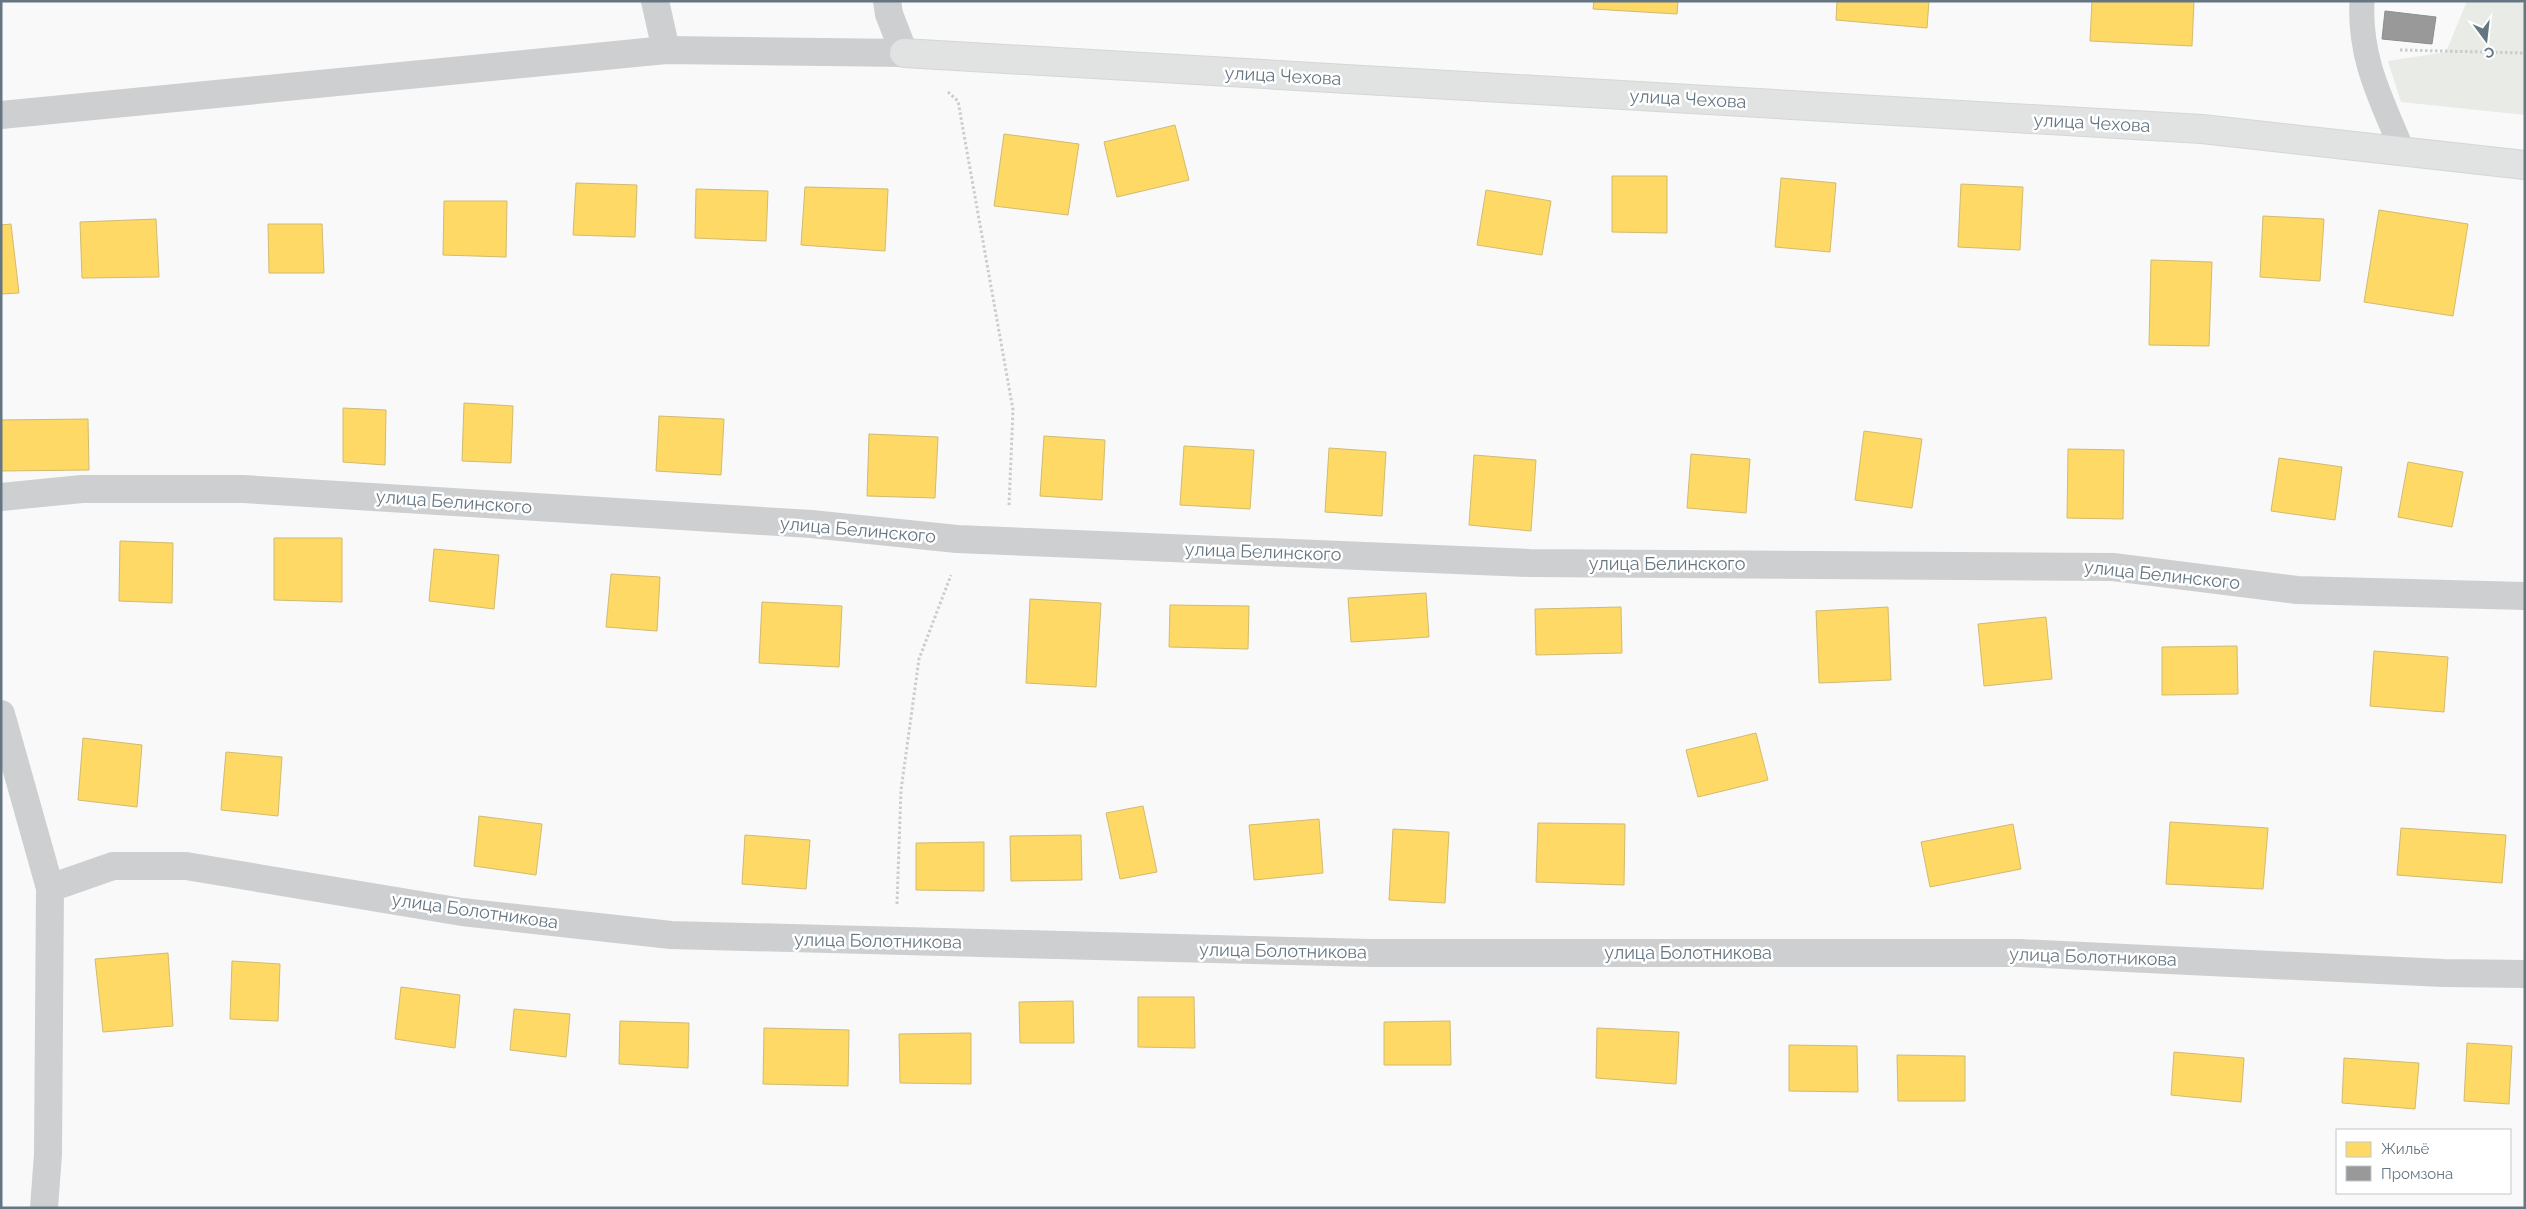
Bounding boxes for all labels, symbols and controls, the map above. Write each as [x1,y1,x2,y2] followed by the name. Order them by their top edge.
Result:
[2461,15,2511,65] north arrow
[2482,44,2496,62] text: С
[1224,62,1342,89] street label: улица Чехова
[1629,85,1747,112] street label: улица Чехова
[2033,109,2151,136] street label: улица Чехова
[375,486,533,517] street label: улица Белинского
[779,512,937,547] street label: улица Белинского
[1184,538,1342,565] street label: улица Белинского
[1589,553,1746,574] street label: улица Белинского
[2083,556,2241,593] street label: улица Белинского
[391,888,560,933] street label: улица Болотникова
[794,929,962,952] street label: улица Болотникова
[1199,939,1367,962] street label: улица Болотникова
[1604,942,1772,963] street label: улица Болотникова
[2009,943,2177,970] street label: улица Болотникова
[2336,1129,2511,1194] legend
[2381,1140,2430,1158] text: Жильё
[2381,1165,2453,1183] text: Промзона

